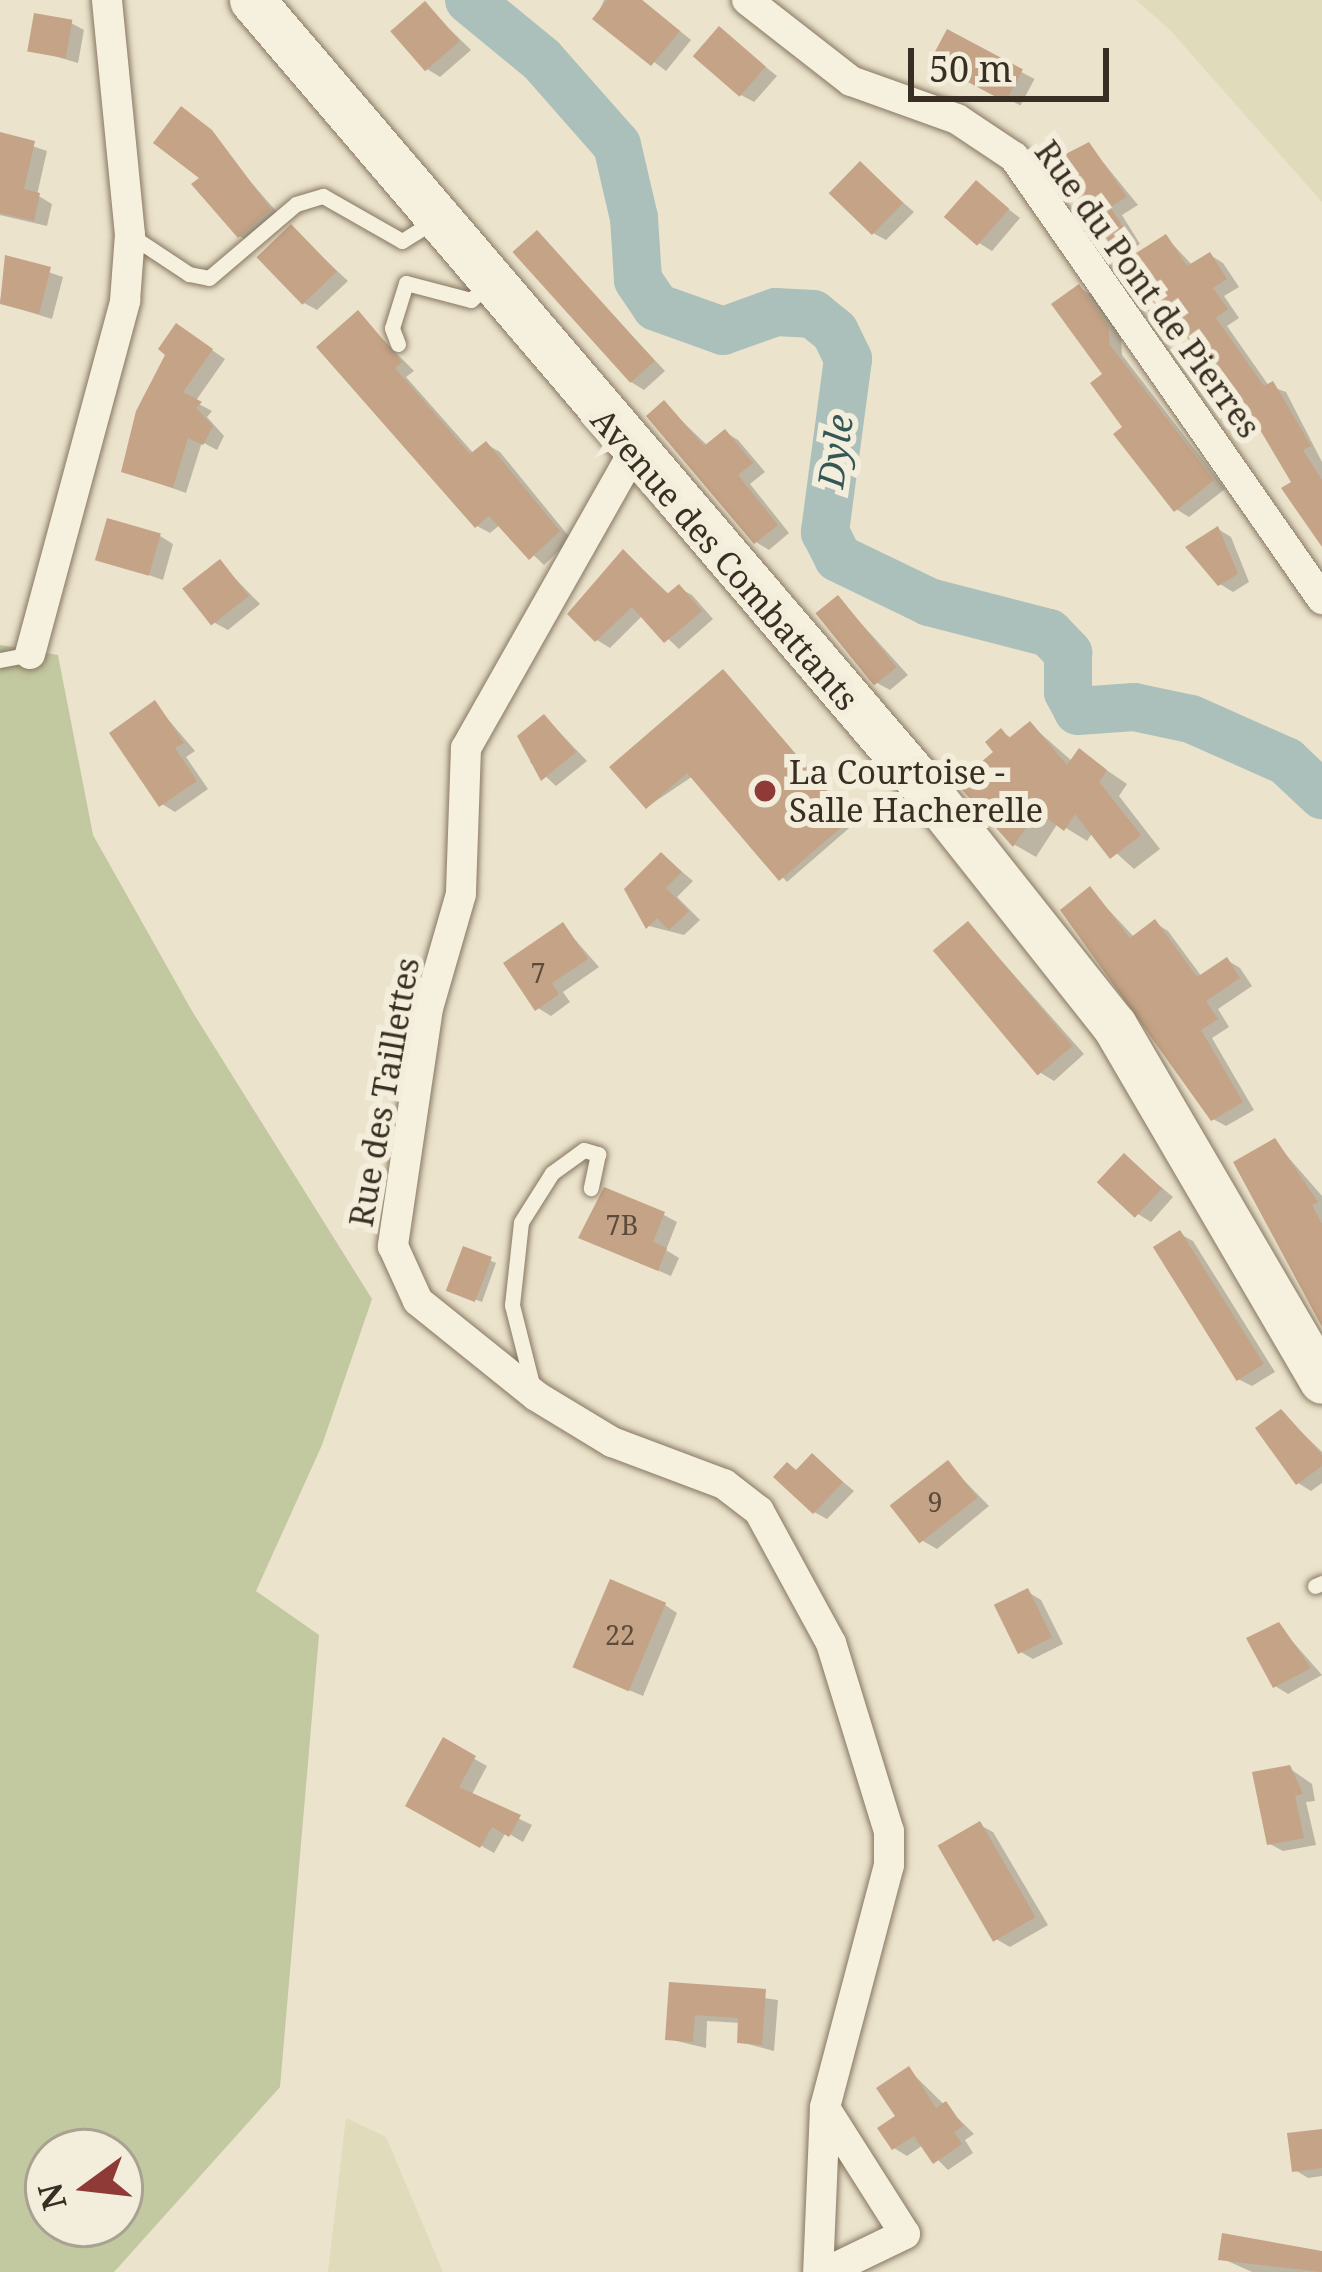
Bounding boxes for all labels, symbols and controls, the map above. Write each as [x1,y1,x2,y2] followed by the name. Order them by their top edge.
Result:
[914,24,1115,98] scale bar
[929,44,1013,93] text: 50 m
[1027,133,1269,445] street label: Rue du Pont de Pierres
[583,400,867,718] street label: Avenue des Combattants
[808,411,862,491] water label: Dyle
[789,752,1043,830] place label: La Courtoise - Salle Hacherelle
[752,778,778,804] marker: La Courtoise - Salle Hacherelle
[341,954,427,1230] street label: Rue des Taillettes
[530,957,546,989] house number: 7
[606,1209,638,1241] house number: 7B
[927,1486,943,1518] house number: 9
[605,1619,635,1651] house number: 22
[24,2128,144,2248] north arrow
[27,2178,77,2215] text: N

